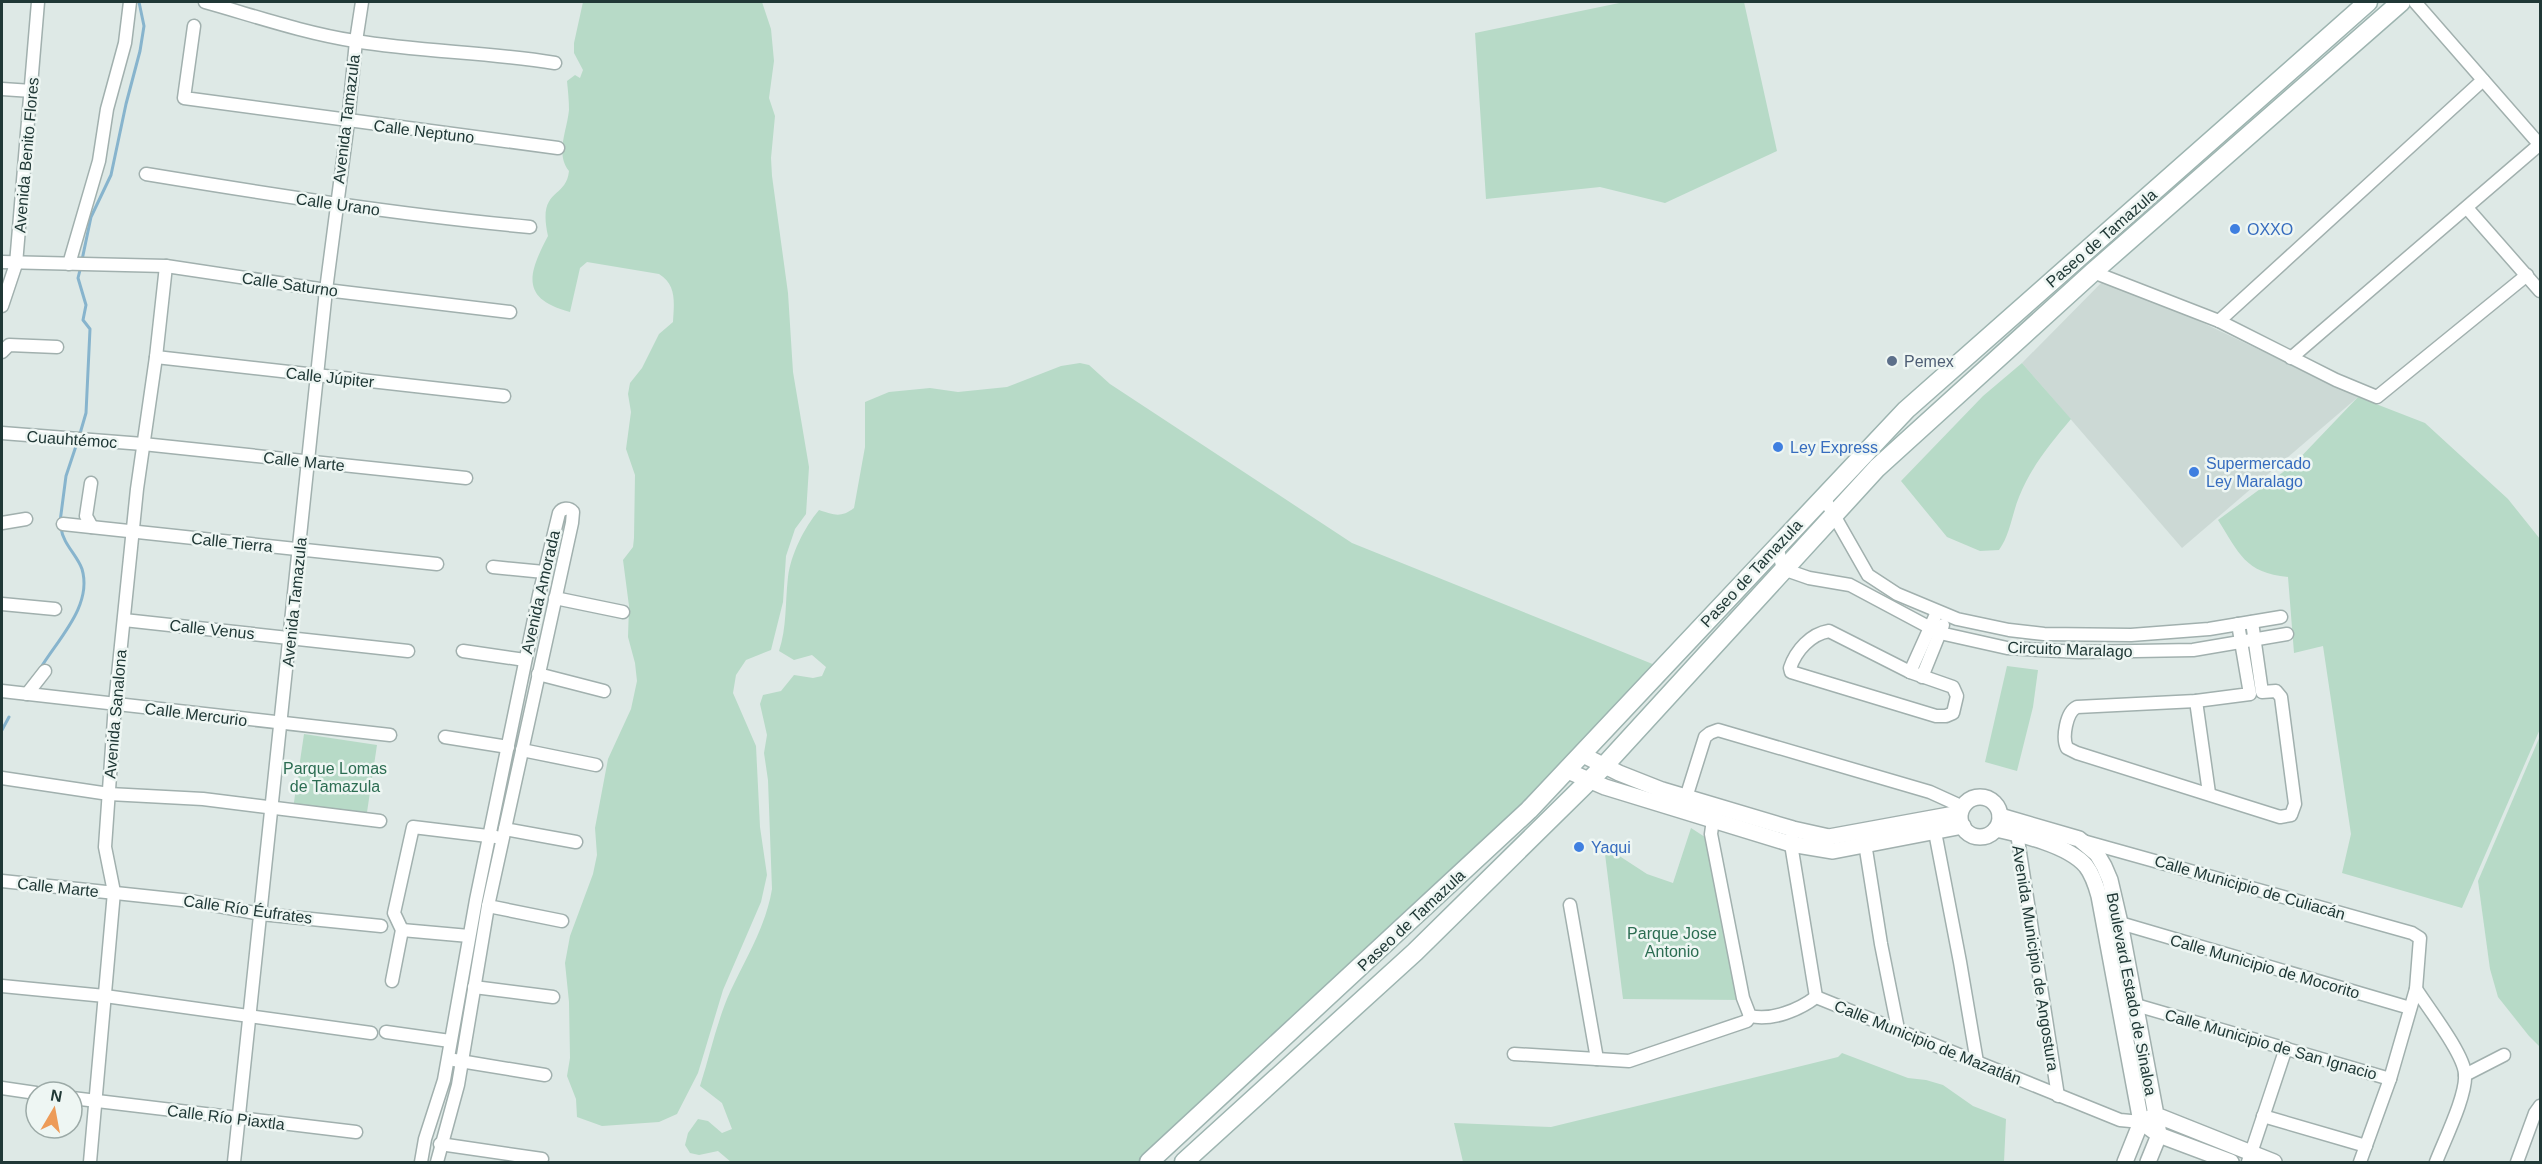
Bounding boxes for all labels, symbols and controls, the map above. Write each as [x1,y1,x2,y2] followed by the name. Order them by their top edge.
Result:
[330,53,363,185] street label: Avenida Tamazula
[11,76,42,234] street label: Avenida Benito Flores
[373,117,475,146] street label: Calle Neptuno
[2043,186,2160,291] street label: Paseo de Tamazula
[295,190,381,219] street label: Calle Urano
[2247,221,2293,238] place label: OXXO
[2228,222,2242,236] marker: OXXO
[241,269,339,300] street label: Calle Saturno
[1904,353,1954,370] place label: Pemex
[1885,354,1899,368] marker: Pemex
[285,364,376,391] street label: Calle Júpiter
[26,428,118,451] street label: Cuauhtémoc
[1790,439,1878,456] place label: Ley Express
[1771,440,1785,454] marker: Ley Express
[262,449,346,474] street label: Calle Marte
[2206,455,2311,490] place label: Supermercado Ley Maralago
[2187,465,2201,479] marker: Supermercado Ley Maralago
[1697,516,1805,630] street label: Paseo de Tamazula
[518,529,563,655] street label: Avenida Amorada
[190,530,274,555] street label: Calle Tierra
[279,536,310,668] street label: Avenida Tamazula
[169,617,255,642] street label: Calle Venus
[2007,639,2133,660] street label: Circuito Maralago
[101,649,130,779] street label: Avenida Sanalona
[144,700,248,729] street label: Calle Mercurio
[283,760,387,795] park label: Parque Lomas de Tamazula
[1591,839,1631,856] place label: Yaqui
[1572,840,1586,854] marker: Yaqui
[2009,844,2062,1072] street label: Avenida Municipio de Angostura
[2153,852,2347,923] street label: Calle Municipio de Culiacán
[1354,866,1468,974] street label: Paseo de Tamazula
[16,875,100,900] street label: Calle Marte
[182,891,314,927] street label: Calle Río Éufrates
[2103,891,2160,1097] street label: Boulevard Estado de Sinaloa
[1627,925,1717,960] park label: Parque Jose Antonio
[2168,931,2362,1002] street label: Calle Municipio de Mocorito
[1832,997,2024,1088] street label: Calle Municipio de Mazatlán
[2163,1006,2379,1083] street label: Calle Municipio de San Ignacio
[24,1080,84,1140] north arrow
[49,1086,64,1105] text: N
[166,1102,286,1133] street label: Calle Río Piaxtla

